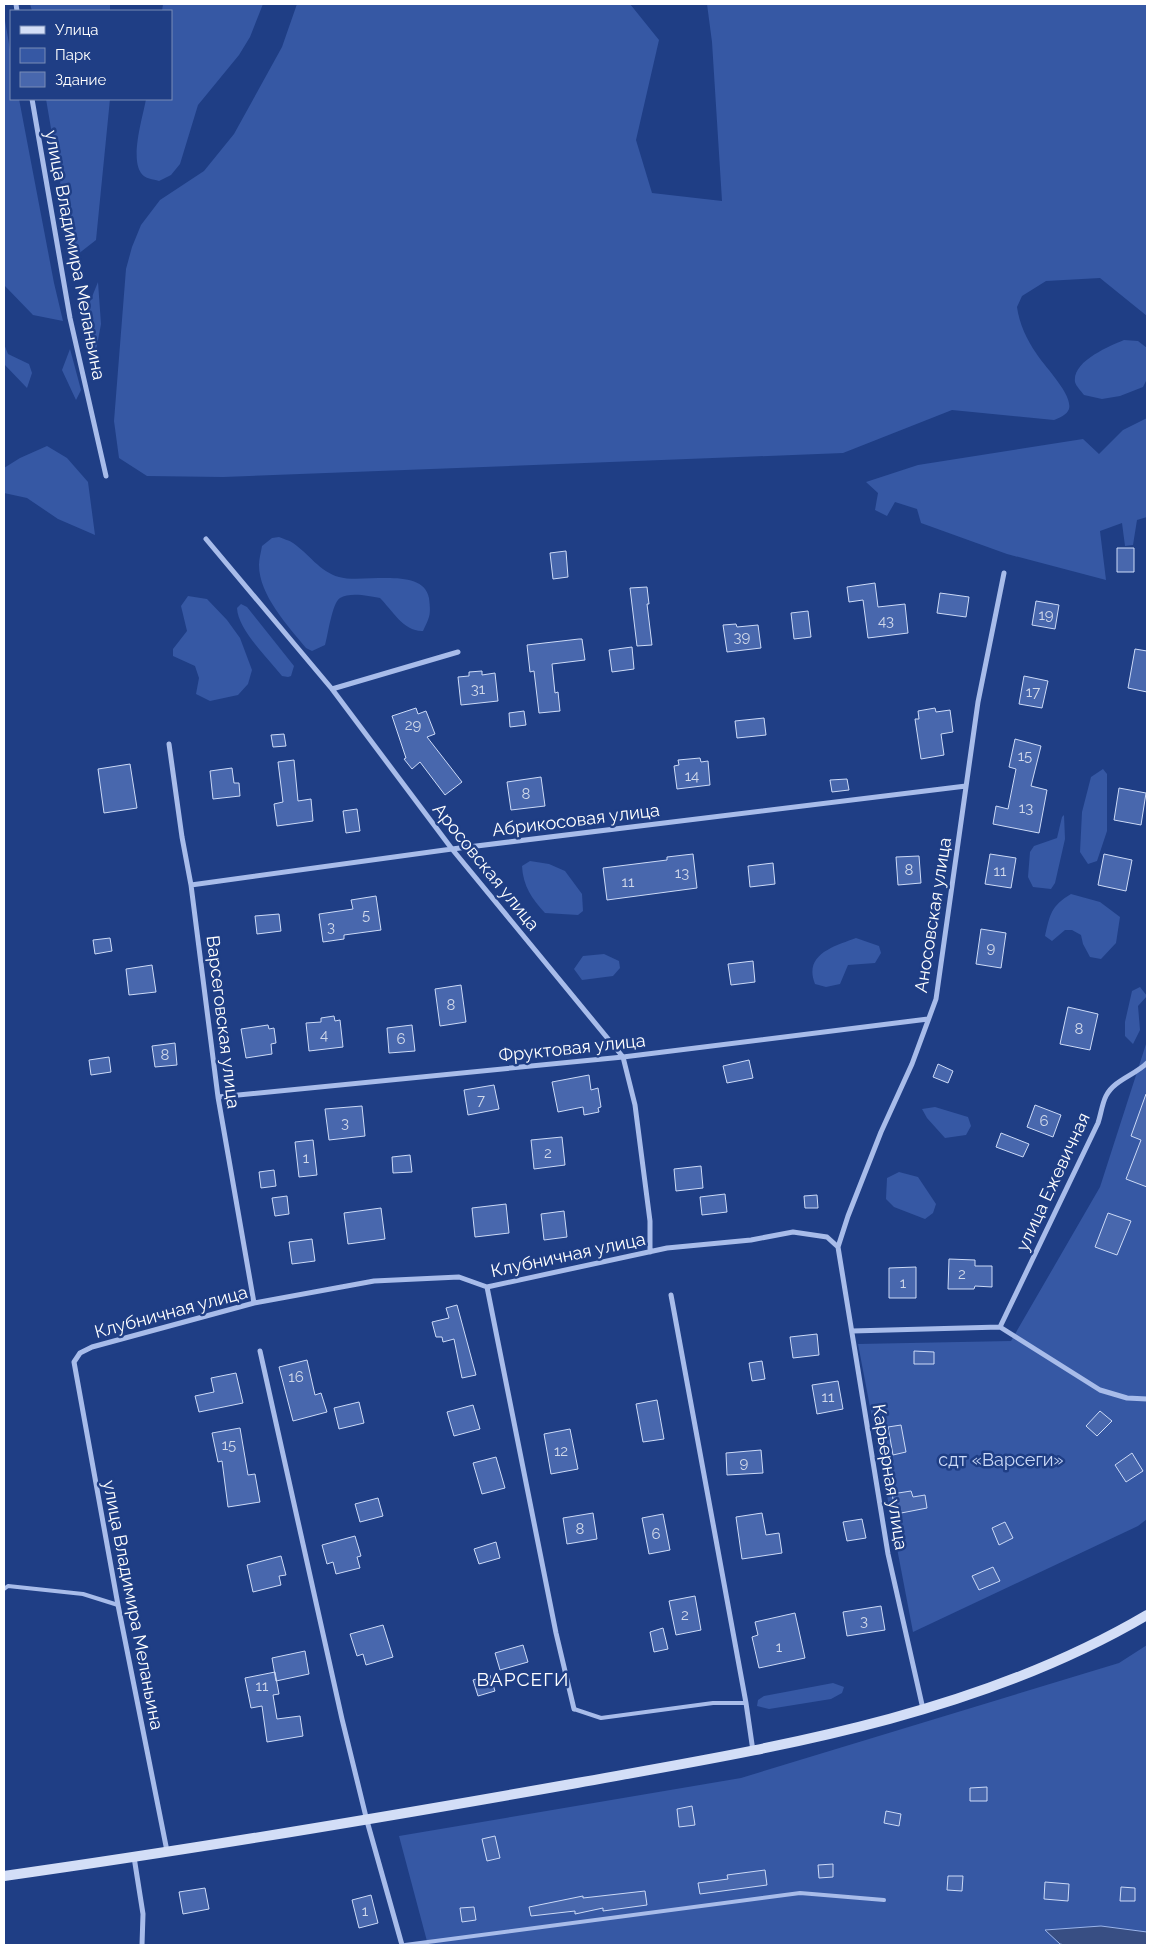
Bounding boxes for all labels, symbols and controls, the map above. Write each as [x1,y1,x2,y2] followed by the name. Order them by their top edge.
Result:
[10,10,172,100] legend
[55,21,99,39] text: Улица
[55,46,91,64] text: Парк
[55,71,107,89] text: Здание
[41,128,110,382] street label: улица Владимира Меланьина
[1038,606,1054,624] house number: 19
[878,612,894,630] house number: 43
[734,628,751,646] house number: 39
[471,680,486,698] house number: 31
[1026,683,1040,701] house number: 17
[405,716,422,734] house number: 29
[1018,747,1032,765] house number: 15
[685,767,699,785] house number: 14
[522,785,531,803] house number: 8
[429,799,544,934] street label: Аросовская улица
[491,799,661,840] street label: Абрикосовая улица
[1019,799,1033,817] house number: 13
[910,836,955,994] street label: Аносовская улица
[905,861,914,879] house number: 8
[994,862,1007,880] house number: 11
[675,864,689,882] house number: 13
[622,873,635,891] house number: 11
[362,906,370,924] house number: 5
[327,918,335,936] house number: 3
[202,934,245,1110] street label: Варсеговская улица
[987,939,996,957] house number: 9
[447,996,456,1014] house number: 8
[1075,1020,1084,1038] house number: 8
[320,1026,328,1044] house number: 4
[497,1029,646,1066] street label: Фруктовая улица
[396,1030,406,1048] house number: 6
[161,1046,170,1064] house number: 8
[477,1091,485,1109] house number: 7
[1011,1109,1094,1254] street label: улица Ежевичная
[1039,1112,1049,1130] house number: 6
[341,1114,349,1132] house number: 3
[544,1144,552,1162] house number: 2
[303,1149,310,1167] house number: 1
[489,1228,647,1281] street label: Клубничная улица
[958,1265,966,1283] house number: 2
[900,1274,907,1292] house number: 1
[92,1281,250,1342] street label: Клубничная улица
[288,1368,304,1386] house number: 16
[822,1388,835,1406] house number: 11
[869,1402,912,1551] street label: Карьерная улица
[222,1436,236,1454] house number: 15
[554,1442,568,1460] house number: 12
[938,1449,1064,1470] park label: сдт «Варсеги»
[740,1454,749,1472] house number: 9
[99,1478,168,1732] street label: улица Владимира Меланьина
[576,1520,585,1538] house number: 8
[651,1525,661,1543] house number: 6
[681,1606,689,1624] house number: 2
[860,1612,868,1630] house number: 3
[776,1638,783,1656] house number: 1
[477,1668,569,1690] district label: ВАРСЕГИ
[256,1677,269,1695] house number: 11
[362,1902,369,1920] house number: 1

